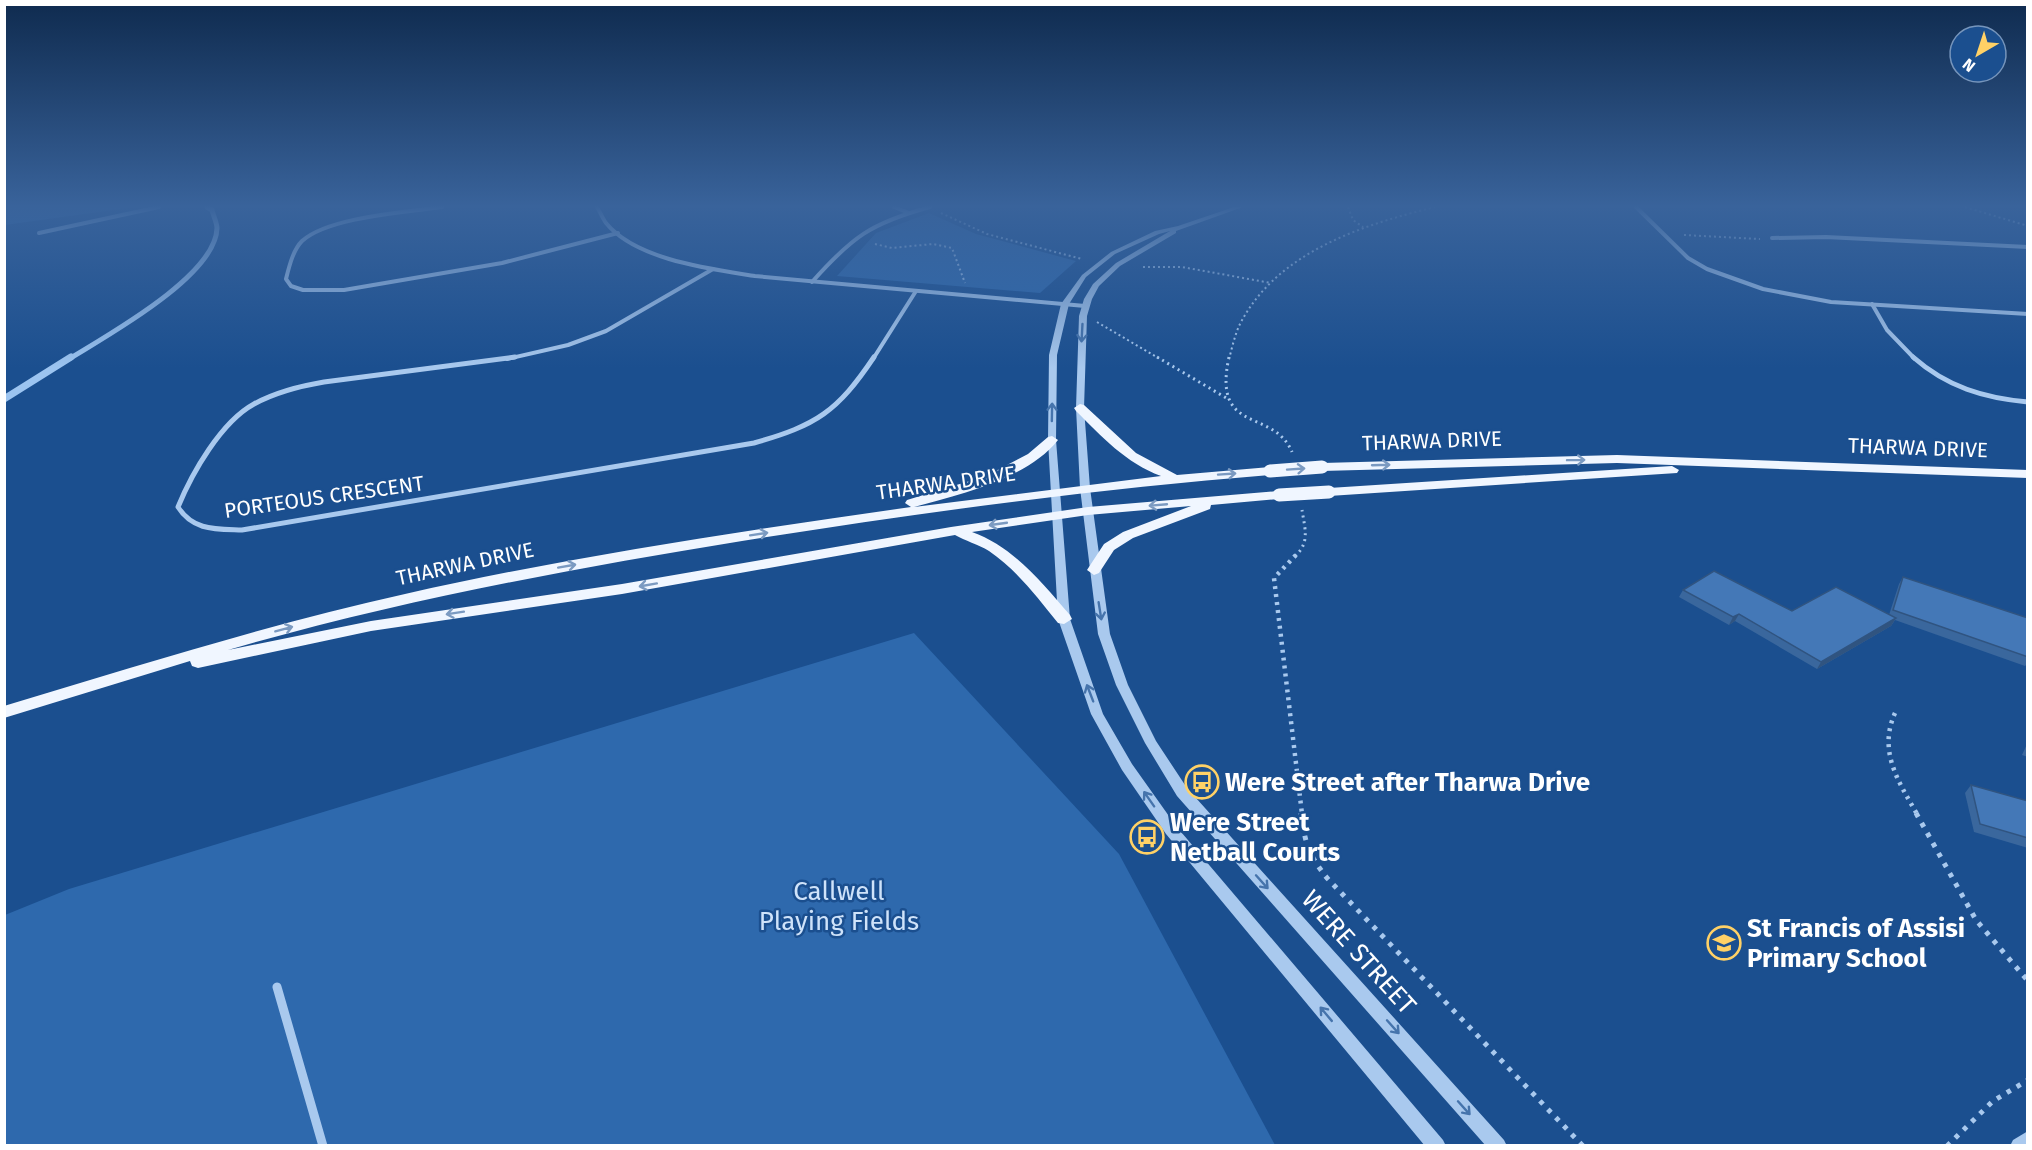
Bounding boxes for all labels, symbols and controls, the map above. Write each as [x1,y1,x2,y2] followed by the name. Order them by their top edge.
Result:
[1948,24,2008,84] north arrow
[1959,55,1979,76] text: N
[1076,323,1087,343] one-way arrow
[1047,402,1058,422] one-way arrow
[1362,426,1502,456] street label: THARWA DRIVE
[1848,433,1988,463] street label: THARWA DRIVE
[1565,454,1585,466] one-way arrow
[1370,459,1390,470] one-way arrow
[875,460,1017,506] street label: THARWA DRIVE
[1286,463,1306,474] one-way arrow
[1216,468,1236,479] one-way arrow
[223,470,426,524] street label: PORTEOUS CRESCENT
[1149,500,1168,511] one-way arrow
[988,519,1008,530] one-way arrow
[749,529,768,540] one-way arrow
[394,537,536,591] street label: THARWA DRIVE
[556,560,576,571] one-way arrow
[639,580,658,591] one-way arrow
[1095,601,1106,621] one-way arrow
[446,608,465,619] one-way arrow
[274,623,293,635] one-way arrow
[1083,685,1094,703] one-way arrow
[1184,764,1220,800] bus stop icon: Were Street after Tharwa Drive
[1225,767,1590,798] place label: Were Street after Tharwa Drive
[1143,791,1155,807] one-way arrow
[1170,807,1340,868] place label: Were Street Netball Courts
[1129,819,1165,855] bus stop icon: Were Street Netball Courts
[1255,874,1269,889] one-way arrow
[759,876,919,937] park label: Callwell Playing Fields
[1295,884,1423,1021] street label: WERE STREET
[1747,913,1965,974] place label: St Francis of Assisi Primary School
[1706,925,1742,961] school or university icon: St Francis of Assisi Primary School
[1319,1007,1333,1022] one-way arrow
[1386,1020,1400,1035] one-way arrow
[1457,1100,1471,1115] one-way arrow

